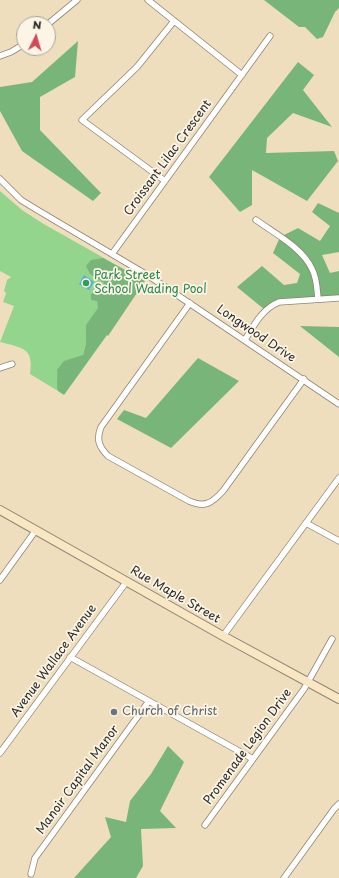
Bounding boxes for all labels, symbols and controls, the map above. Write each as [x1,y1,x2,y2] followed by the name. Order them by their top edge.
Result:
[16,16,56,56] north arrow
[32,16,42,33] text: N
[121,97,215,219] street label: Croissant Lilac Crescent
[94,269,207,297] place label: Park Street School Wading Pool
[81,278,91,288] marker: Park Street School Wading Pool
[214,302,298,366] street label: Longwood Drive
[128,563,222,627] street label: Rue Maple Street
[8,602,100,720] street label: Avenue Wallace Avenue
[201,686,295,808] street label: Promenade Legion Drive
[122,705,217,719] place label: Church of Christ
[109,707,119,717] marker: Church of Christ
[34,723,122,837] street label: Manoir Capital Manor

